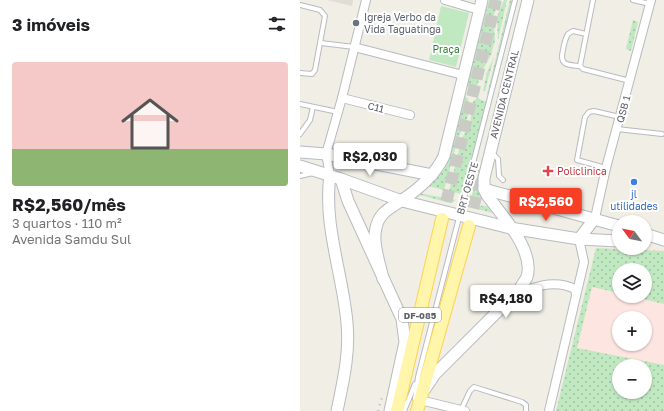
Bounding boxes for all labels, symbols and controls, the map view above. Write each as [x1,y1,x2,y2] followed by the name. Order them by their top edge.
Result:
[364,11,441,35] place label: Igreja Verbo da Vida Taguatinga
[266,13,288,35] icon: filters
[12,14,90,35] text: 3 imóveis
[351,18,361,28] marker: Igreja Verbo da Vida Taguatinga
[432,43,460,55] park label: Praça
[487,48,521,140] street label: AVENIDA CENTRAL
[114,88,186,160] icon: home
[614,94,632,124] street label: QSB 1
[367,99,386,115] street label: C11
[333,143,407,177] pin: R$2,030
[343,148,397,164] text: R$2,030
[454,160,480,216] street label: BRT OESTE
[542,165,554,177] marker: Policlinica
[557,165,607,177] place label: Policlinica
[629,177,639,187] marker: jl utilidades
[509,188,583,222] pin: R$2,560
[610,188,658,212] place label: jl utilidades
[519,193,573,209] text: R$2,560
[12,194,126,215] text: R$2,560/mês
[12,215,122,231] text: 3 quartos · 110 m²
[612,215,652,255] north arrow
[612,215,652,399] map controls
[12,231,131,247] text: Avenida Samdu Sul
[612,263,652,303] button: layers
[469,285,543,319] pin: R$4,180
[479,290,533,306] text: R$4,180
[399,308,441,322] road number: DF-085
[612,311,652,351] button: +
[612,359,652,399] button: −

